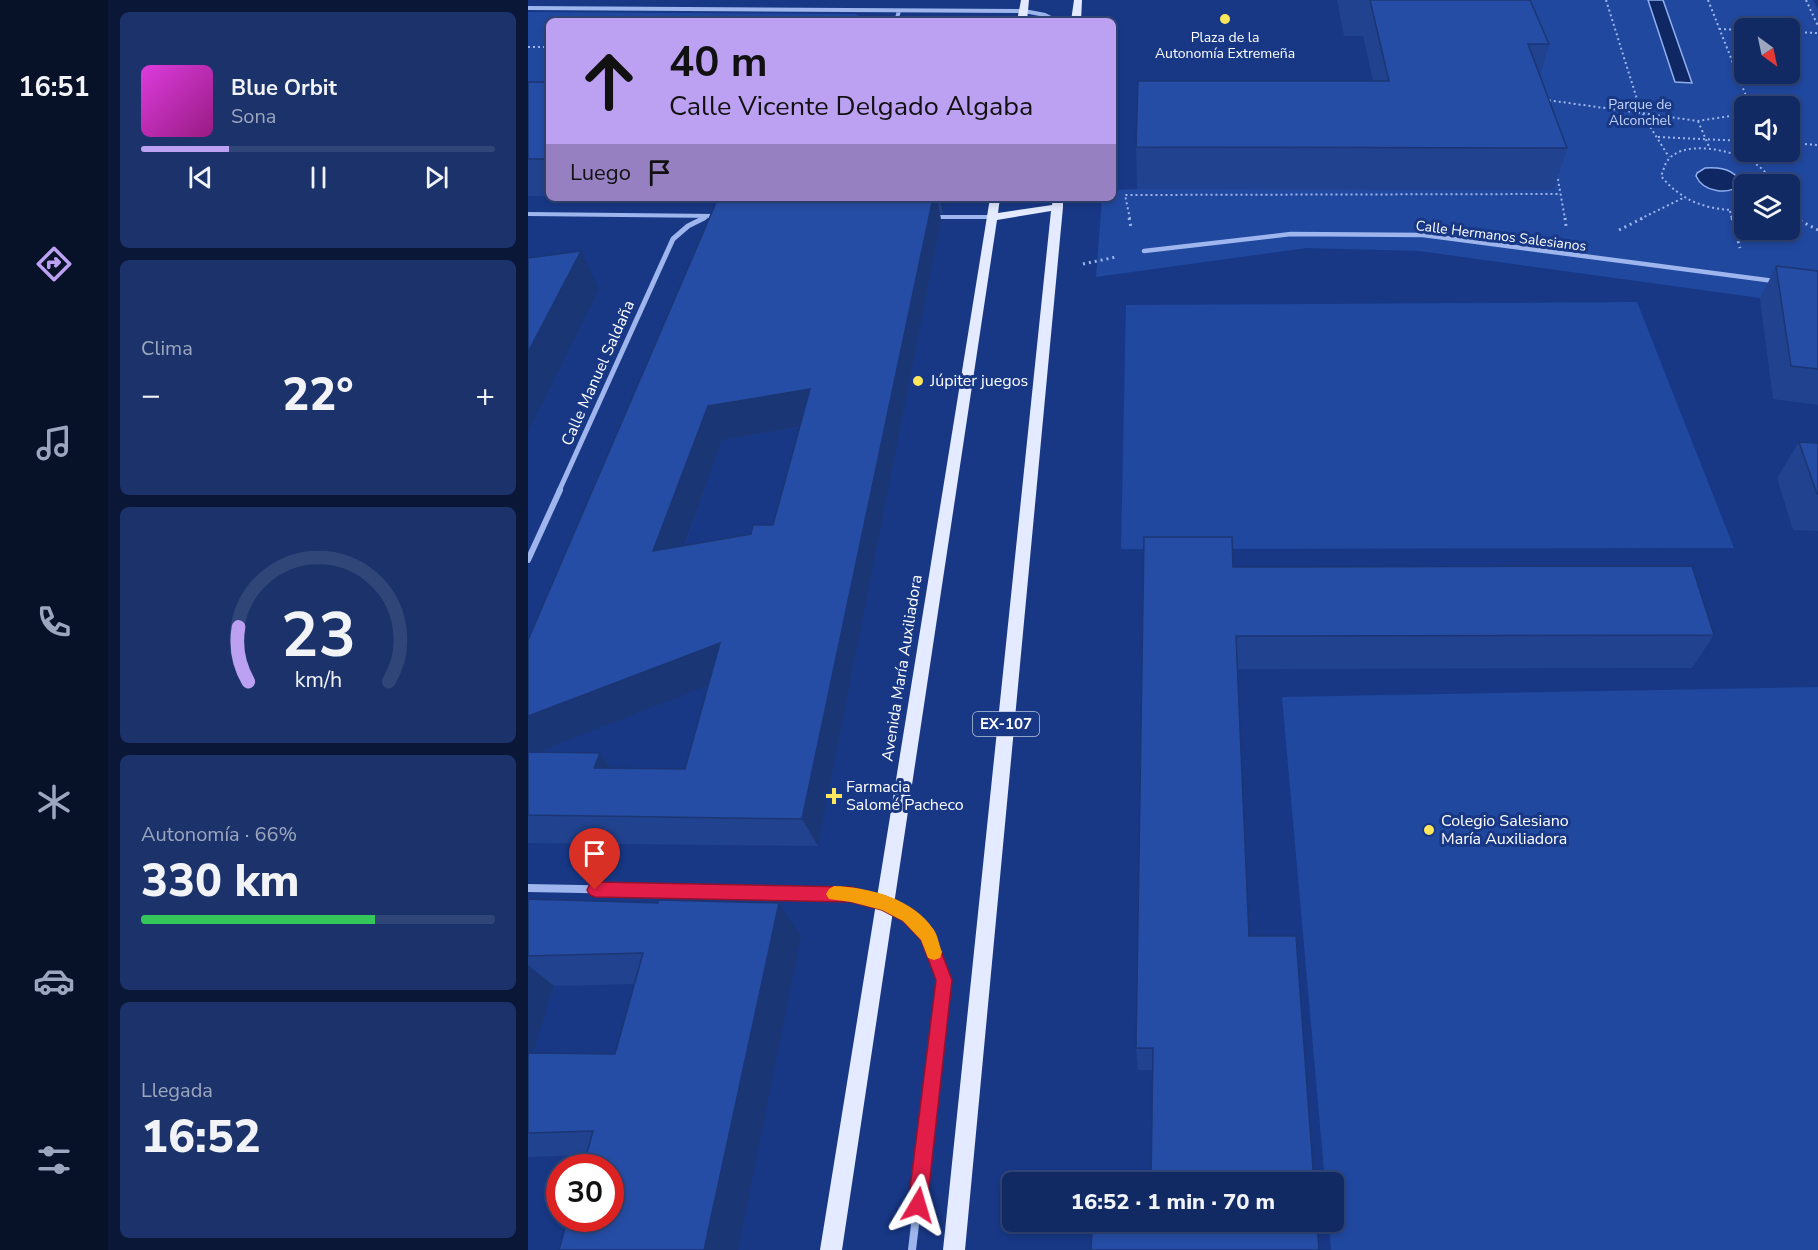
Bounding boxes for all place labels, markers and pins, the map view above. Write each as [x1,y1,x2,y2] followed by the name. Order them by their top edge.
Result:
[1218,12,1232,26] marker: Plaza de la Autonomía Extremeña
[1155,28,1295,63] place label: Plaza de la Autonomía Extremeña
[929,370,1028,392] place label: Júpiter juegos
[911,374,925,388] marker: Júpiter juegos
[846,776,964,816] place label: Farmacia Salomé Pacheco
[827,789,841,803] marker: Farmacia Salomé Pacheco
[1441,810,1569,850] place label: Colegio Salesiano María Auxiliadora
[1422,823,1436,837] marker: Colegio Salesiano María Auxiliadora
[569,828,620,890] pin

